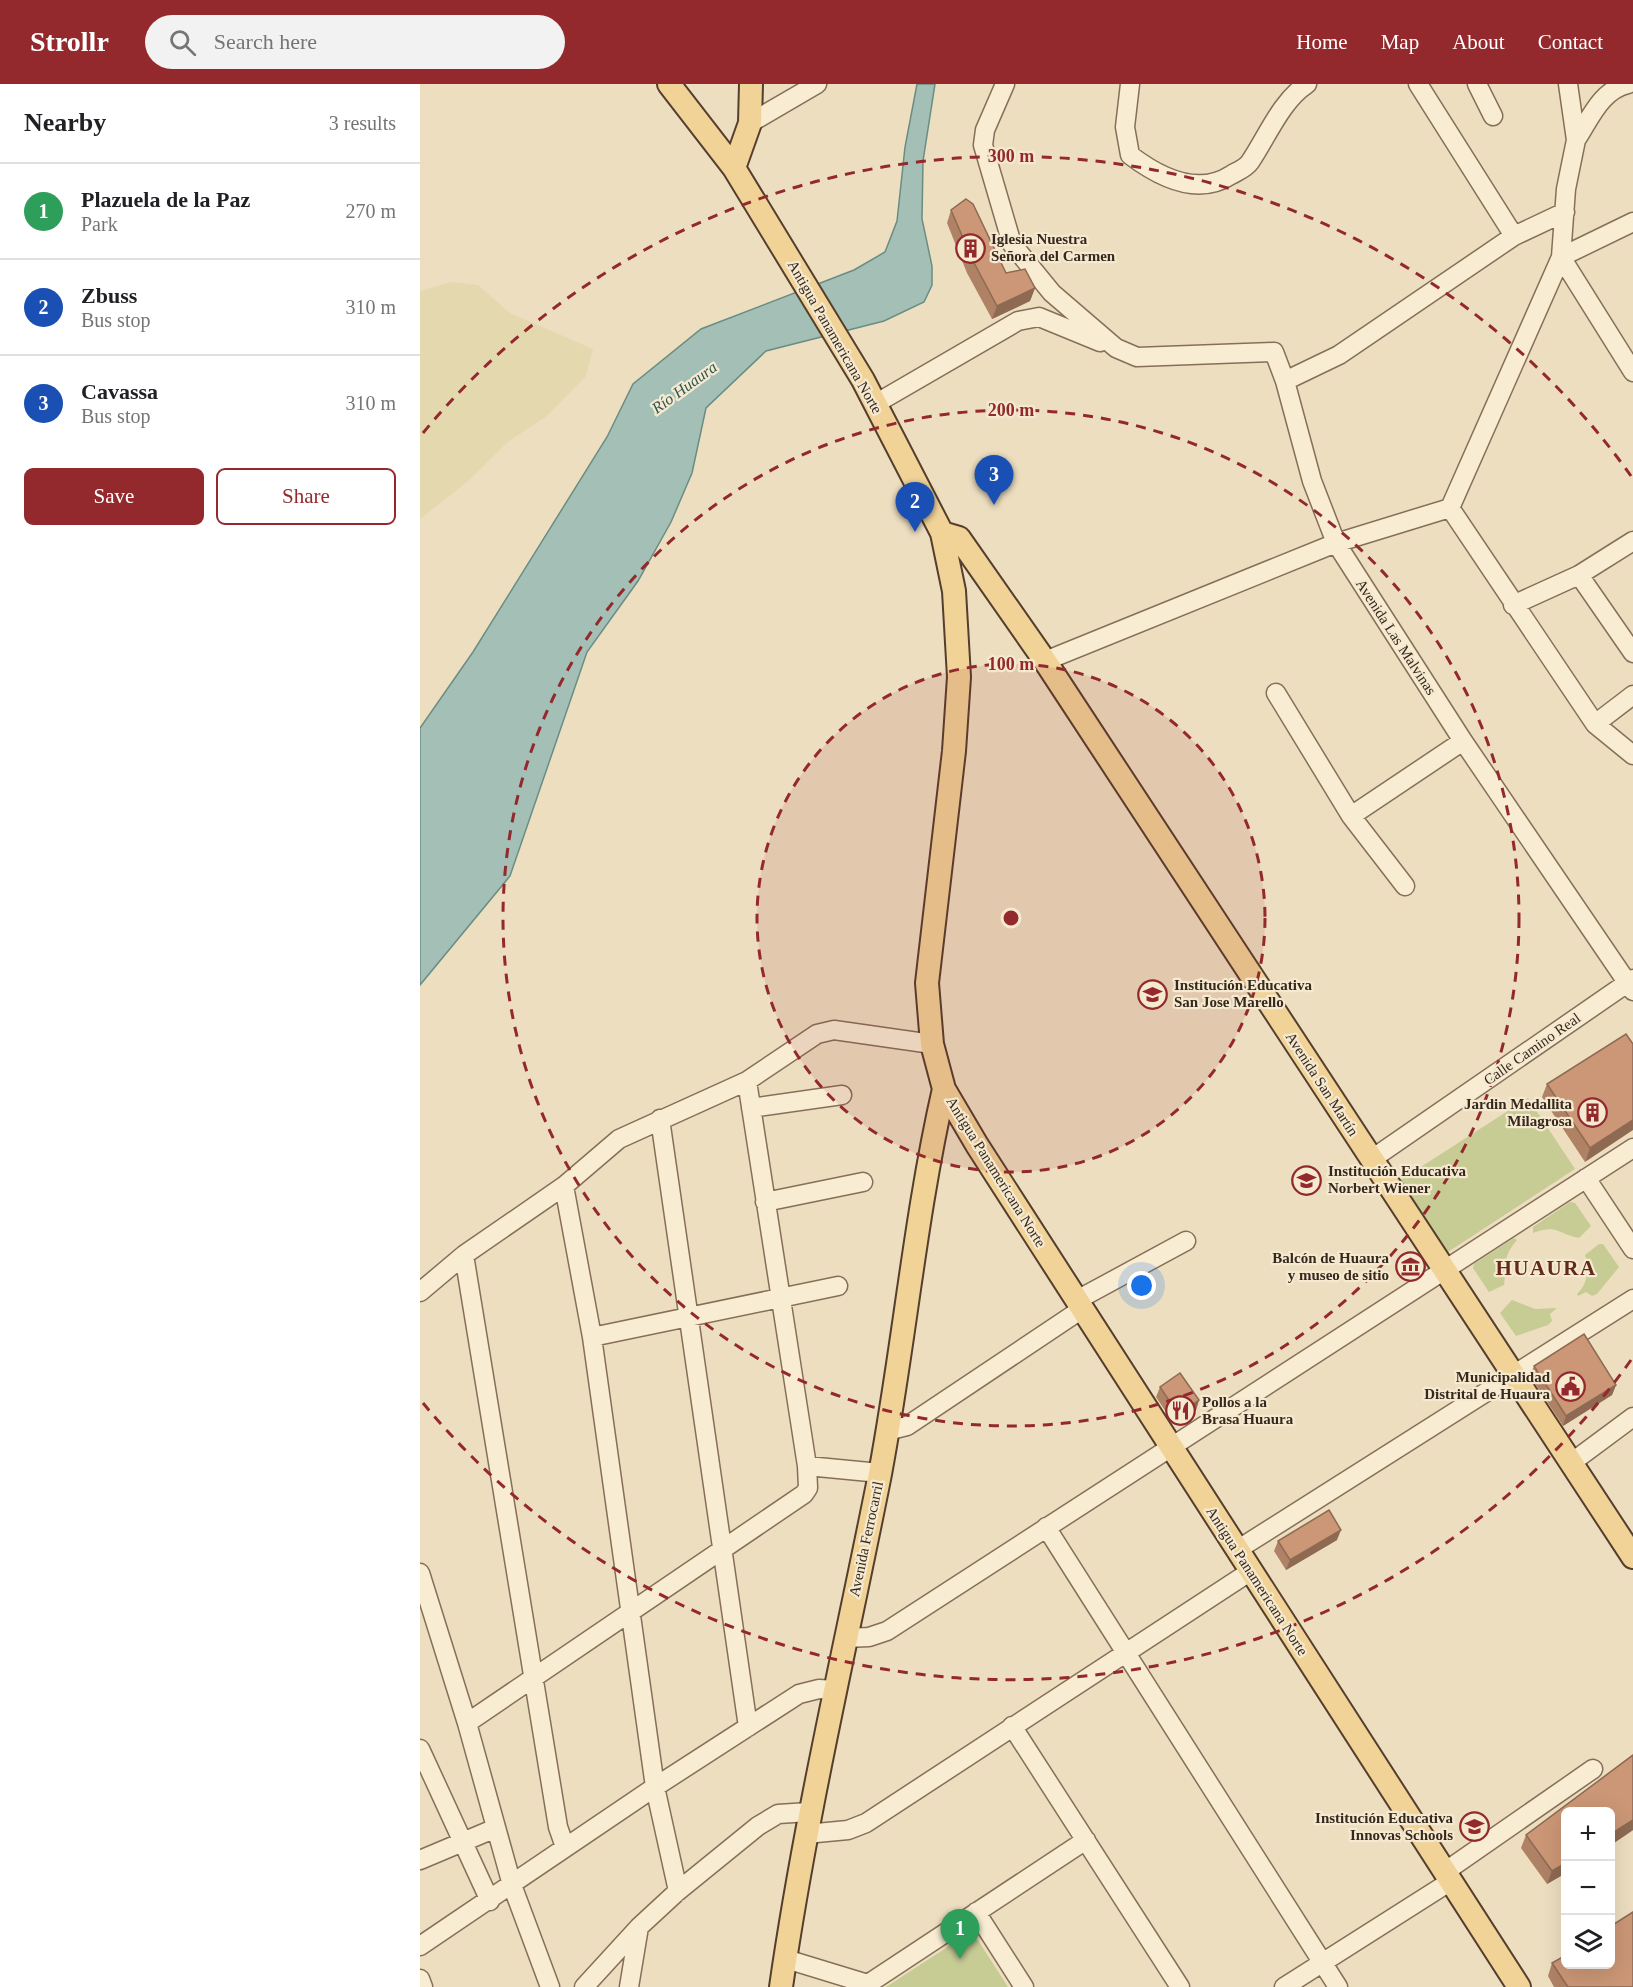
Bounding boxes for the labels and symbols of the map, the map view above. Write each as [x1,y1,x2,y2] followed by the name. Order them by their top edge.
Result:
[988,146,1034,166] text: 300 m
[991,231,1116,264] place label: Iglesia Nuestra Señora del Carmen
[954,232,986,264] building icon: Iglesia Nuestra Señora del Carmen
[785,258,886,417] street label: Antigua Panamericana Norte
[648,358,720,417] water label: Río Huaura
[988,400,1034,420] text: 200 m
[974,456,1014,505] pin: 3
[896,482,934,532] pin: 2
[1353,576,1439,698] street label: Avenida Las Malvinas
[988,654,1034,674] text: 100 m
[1001,908,1021,928] centre of rings
[1174,977,1312,1010] place label: Institución Educativa San Jose Marello
[1137,978,1169,1010] school or university icon: Institución Educativa San Jose Marello
[1481,1010,1583,1088] street label: Calle Camino Real
[1282,1029,1362,1139] street label: Avenida San Martín
[943,1094,1049,1250] street label: Antigua Panamericana Norte
[1464,1096,1572,1129] place label: Jardin Medallita Milagrosa
[1577,1097,1609,1129] building icon: Jardin Medallita Milagrosa
[1328,1163,1466,1196] place label: Institución Educativa Norbert Wiener
[1291,1164,1323,1196] school or university icon: Institución Educativa Norbert Wiener
[1272,1250,1389,1283] place label: Balcón de Huaura y museo de sitio
[1394,1251,1426,1283] museum icon: Balcón de Huaura y museo de sitio
[1495,1256,1597,1280] district label: HUAURA
[1127,1271,1156,1300] your location
[1424,1369,1551,1402] place label: Municipalidad Distrital de Huaura
[1555,1370,1587,1402] public building icon: Municipalidad Distrital de Huaura
[1202,1394,1294,1427] place label: Pollos a la Brasa Huaura
[1165,1395,1197,1427] restaurant icon: Pollos a la Brasa Huaura
[846,1480,886,1598] street label: Avenida Ferrocarril
[1203,1504,1311,1659] street label: Antigua Panamericana Norte
[1315,1810,1453,1843] place label: Institución Educativa Innovas Schools
[1458,1811,1490,1843] school or university icon: Institución Educativa Innovas Schools
[940,1910,980,1959] pin: 1

